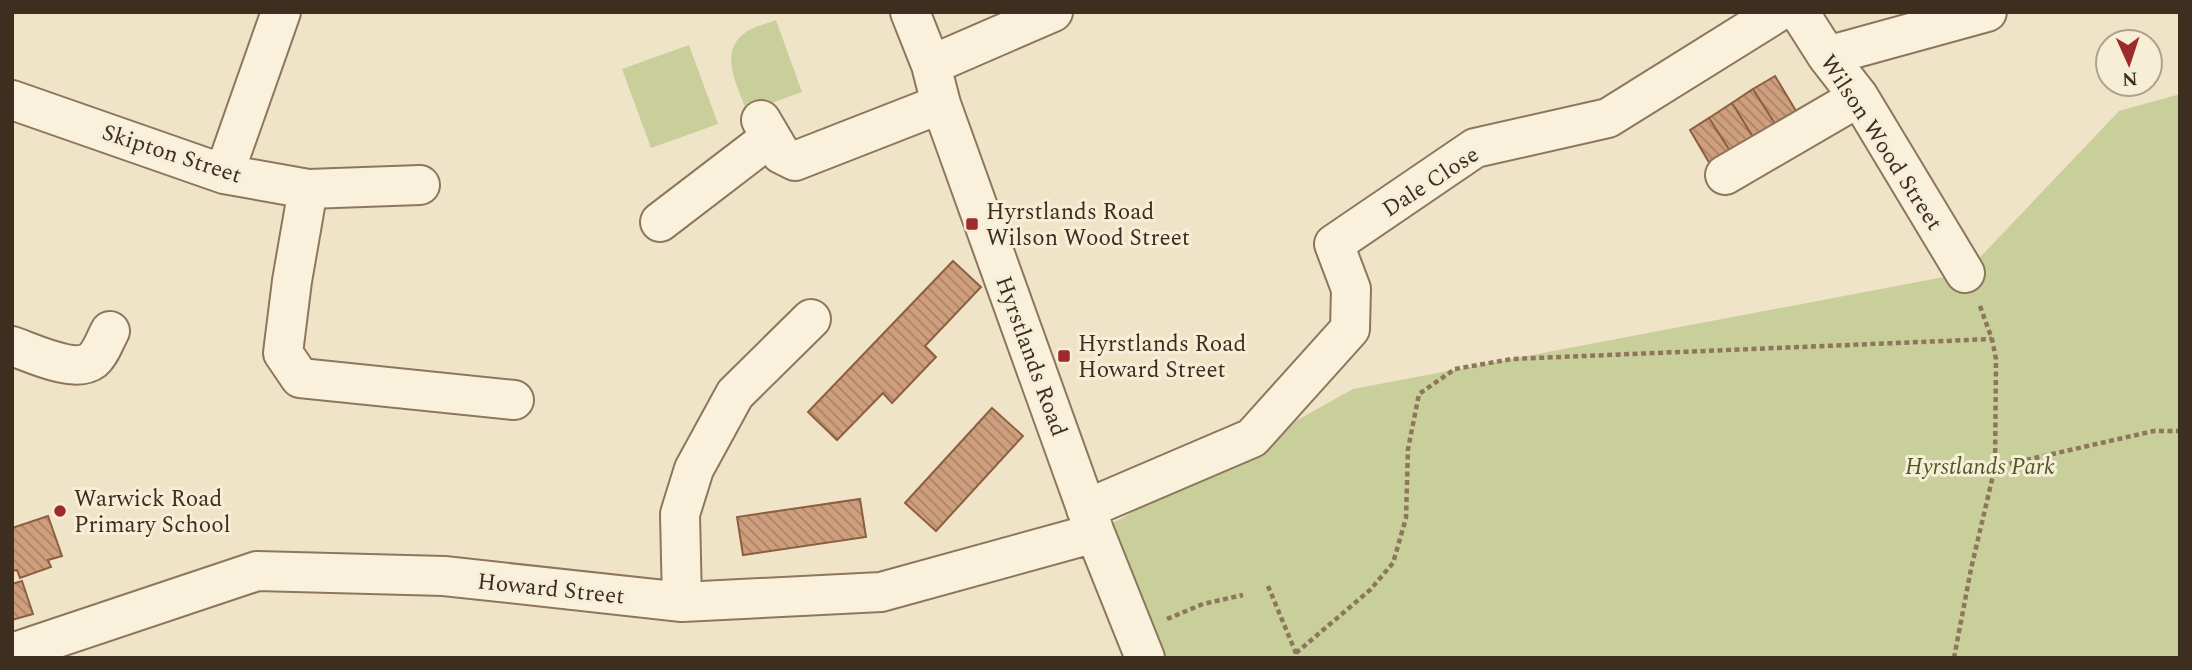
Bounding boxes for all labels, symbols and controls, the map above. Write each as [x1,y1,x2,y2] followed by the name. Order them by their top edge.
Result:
[2094,28,2164,98] north arrow
[1811,48,1951,238] street label: Wilson Wood Street
[2121,64,2138,93] text: N
[97,115,246,193] street label: Skipton Street
[1375,138,1486,227] street label: Dale Close
[986,195,1190,256] place label: Hyrstlands Road Wilson Wood Street
[964,216,980,232] marker: Hyrstlands Road Wilson Wood Street
[985,271,1076,442] street label: Hyrstlands Road
[1078,327,1247,388] place label: Hyrstlands Road Howard Street
[1056,348,1072,364] marker: Hyrstlands Road Howard Street
[1905,450,2055,485] park label: Hyrstlands Park
[74,482,230,543] place label: Warwick Road Primary School
[52,503,68,519] marker: Warwick Road Primary School
[476,564,626,615] street label: Howard Street

